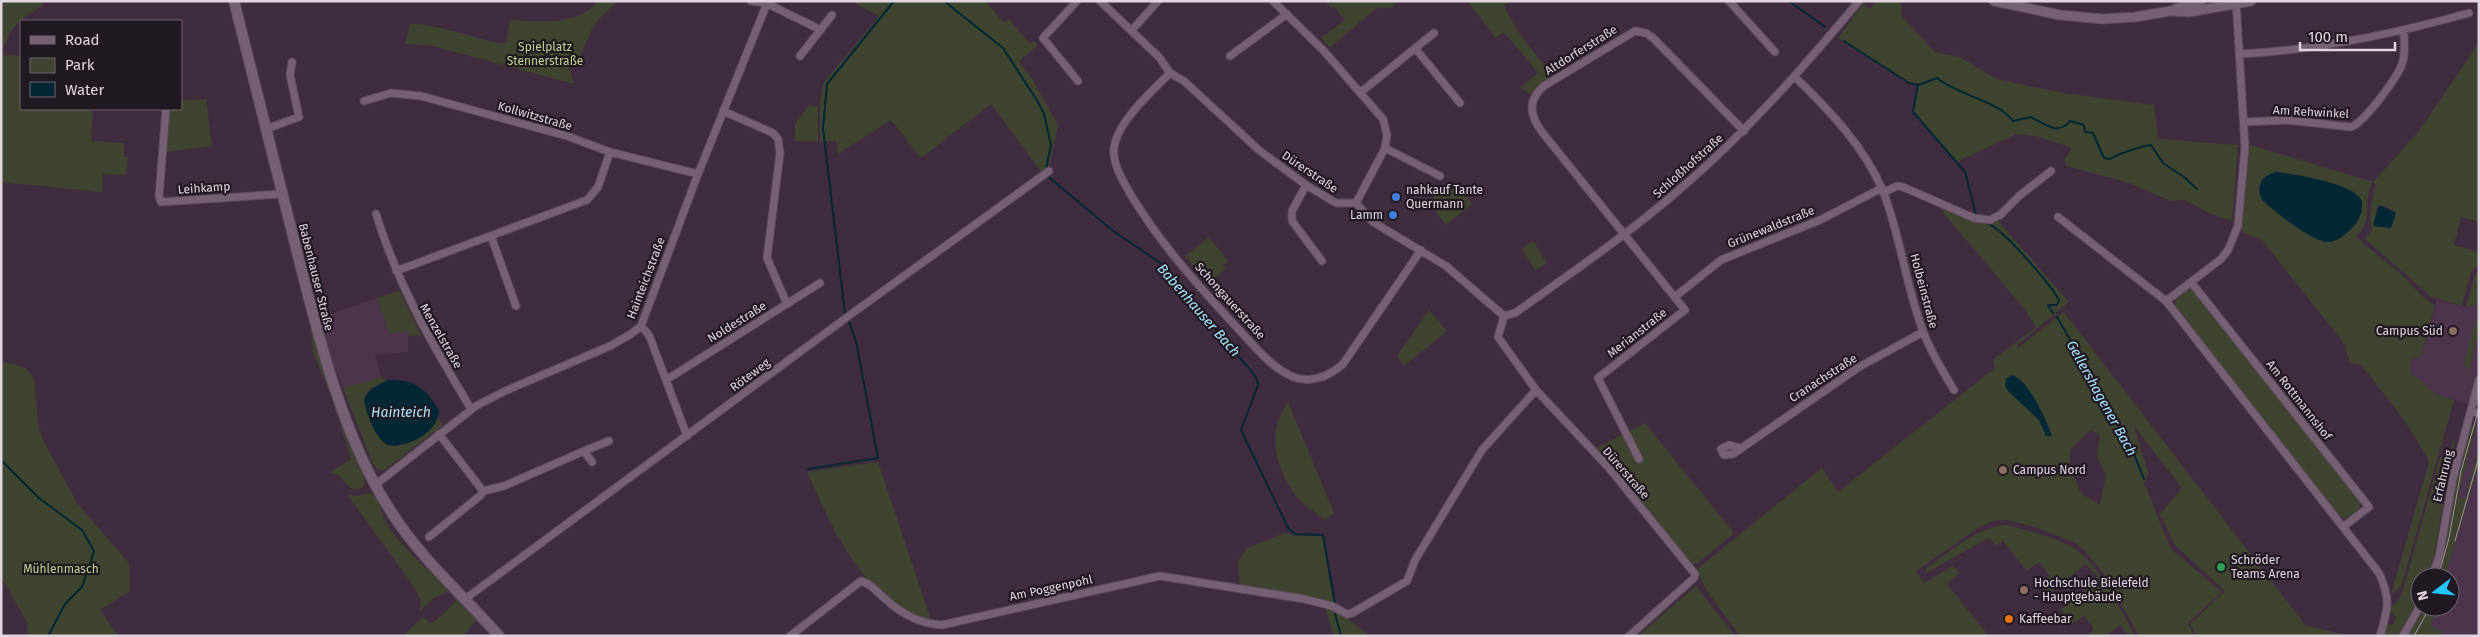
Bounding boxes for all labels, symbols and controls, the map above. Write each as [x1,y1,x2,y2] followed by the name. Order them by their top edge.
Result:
[20,20,182,110] legend
[2300,20,2395,52] scale bar
[1542,22,1620,78] street label: Altdorferstraße
[2308,28,2348,46] text: 100 m
[65,31,100,49] text: Road
[507,40,583,68] park label: Spielplatz Stennerstraße
[65,56,95,74] text: Park
[65,81,104,99] text: Water
[496,99,574,133] street label: Kollwitzstraße
[2273,103,2350,121] street label: Am Rehwinkel
[1650,131,1726,201] street label: Schloßhofstraße
[1279,148,1341,196] street label: Dürerstraße
[177,179,231,197] street label: Leihkamp
[1406,183,1483,211] place label: nahkauf Tante Quermann
[1390,191,1402,203] marker: nahkauf Tante Quermann
[1725,203,1817,251] street label: Grünewaldstraße
[1350,208,1383,222] place label: Lamm
[1387,209,1399,221] marker: Lamm
[296,222,336,332] street label: Babenhauser Straße
[624,235,668,321] street label: Hainteichstraße
[1907,252,1941,330] street label: Holbeinstraße
[1154,260,1244,360] water label: Babenhauser Bach
[1192,260,1268,342] street label: Schongauerstraße
[705,298,769,346] street label: Noldestraße
[417,301,465,371] street label: Menzelstraße
[1604,305,1670,361] street label: Merianstraße
[2376,324,2443,338] place label: Campus Süd
[2447,325,2459,337] marker: Campus Süd
[2063,337,2140,459] water label: Gellershagener Bach
[1786,351,1860,405] street label: Cranachstraße
[727,355,773,394] street label: Röteweg
[2263,357,2335,444] street label: Am Rottmannshof
[371,404,431,421] water label: Hainteich
[1600,444,1652,502] street label: Dürerstraße
[2430,448,2456,503] street label: Erfahrung
[2013,463,2086,477] place label: Campus Nord
[1997,464,2009,476] marker: Campus Nord
[2231,553,2300,581] place label: Schröder Teams Arena
[2215,561,2227,573] marker: Schröder Teams Arena
[23,562,99,576] park label: Mühlenmasch
[2410,567,2460,617] north arrow
[1008,572,1094,604] street label: Am Poggenpohl
[2034,576,2149,604] place label: Hochschule Bielefeld - Hauptgebäude
[2018,584,2030,596] marker: Hochschule Bielefeld - Hauptgebäude
[2414,589,2432,602] text: N
[2019,612,2072,626] place label: Kaffeebar
[2003,613,2015,625] marker: Kaffeebar

